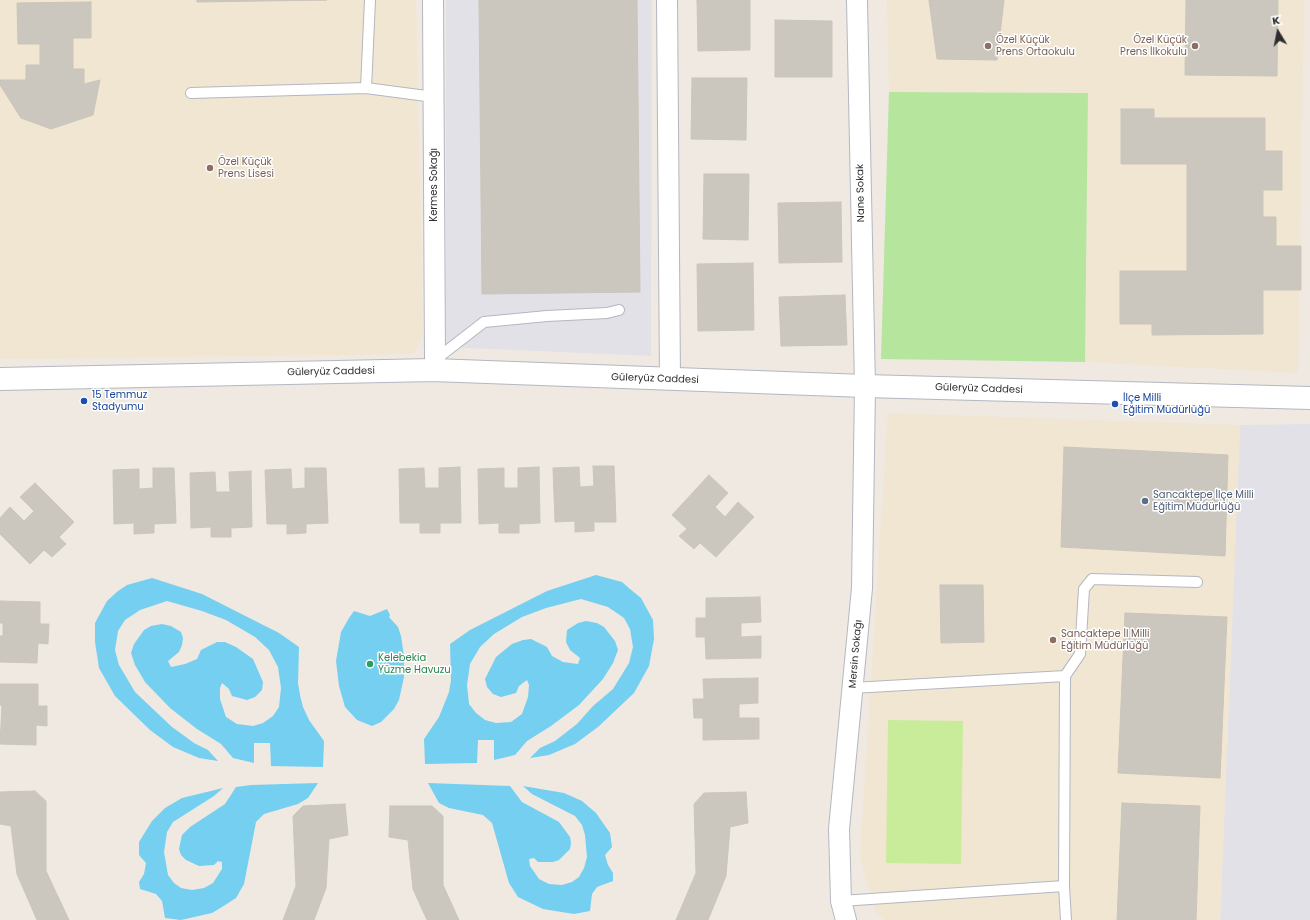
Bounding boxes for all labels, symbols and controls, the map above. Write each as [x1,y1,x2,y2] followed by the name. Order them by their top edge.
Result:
[1258,12,1298,52] north arrow
[1271,12,1281,29] text: K
[996,34,1075,58] place label: Özel Küçük Prens Ortaokulu
[1120,34,1187,58] place label: Özel Küçük Prens İlkokulu
[983,41,993,51] marker: Özel Küçük Prens Ortaokulu
[1190,41,1200,51] marker: Özel Küçük Prens İlkokulu
[428,148,440,222] street label: Kermes Sokağı
[218,156,274,180] place label: Özel Küçük Prens Lisesi
[205,163,215,173] marker: Özel Küçük Prens Lisesi
[854,164,868,222] street label: Nane Sokak
[287,365,375,379] street label: Güleryüz Caddesi
[611,371,699,387] street label: Güleryüz Caddesi
[935,381,1023,397] street label: Güleryüz Caddesi
[92,389,147,412] place label: 15 Temmuz Stadyumu
[1123,392,1210,416] place label: İlçe Milli Eğitim Müdürlüğü
[79,396,89,406] marker: 15 Temmuz Stadyumu
[1110,399,1120,409] marker: İlçe Milli Eğitim Müdürlüğü
[1153,489,1254,512] place label: Sancaktepe İlçe Milli Eğitim Müdürlüğü
[1140,496,1150,506] marker: Sancaktepe İlçe Milli Eğitim Müdürlüğü
[847,619,865,689] street label: Mersin Sokağı
[1061,628,1150,652] place label: Sancaktepe İl Milli Eğitim Müdürlüğü
[1048,635,1058,645] marker: Sancaktepe İl Milli Eğitim Müdürlüğü
[378,652,451,676] place label: Kelebekia Yüzme Havuzu
[365,659,375,669] marker: Kelebekia Yüzme Havuzu

